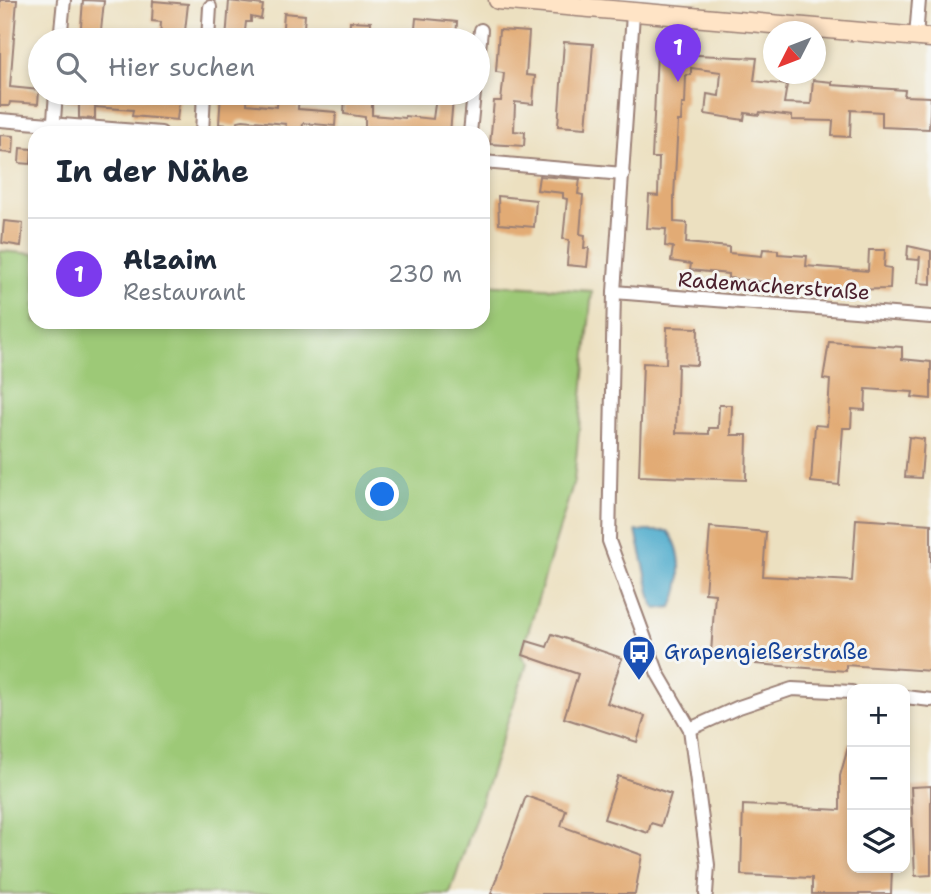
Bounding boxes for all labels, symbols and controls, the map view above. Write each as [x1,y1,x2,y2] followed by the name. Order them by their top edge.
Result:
[763,21,826,84] north arrow
[655,24,701,82] pin: 1
[28,28,490,105] search box
[52,48,90,86] icon: search
[108,49,255,84] text: Hier suchen
[56,151,249,192] text: In der Nähe
[123,242,217,277] text: Alzaim
[74,259,84,289] text: 1
[388,259,462,289] text: 230 m
[677,265,871,307] street label: Rademacherstraße
[123,277,246,307] text: Restaurant
[365,477,399,511] your location
[620,633,658,682] bus stop icon: Grapengießerstraße
[664,638,868,666] place label: Grapengießerstraße
[847,684,910,873] map controls
[847,684,910,747] button: +
[847,747,910,810] button: −
[847,810,910,873] button: layers

